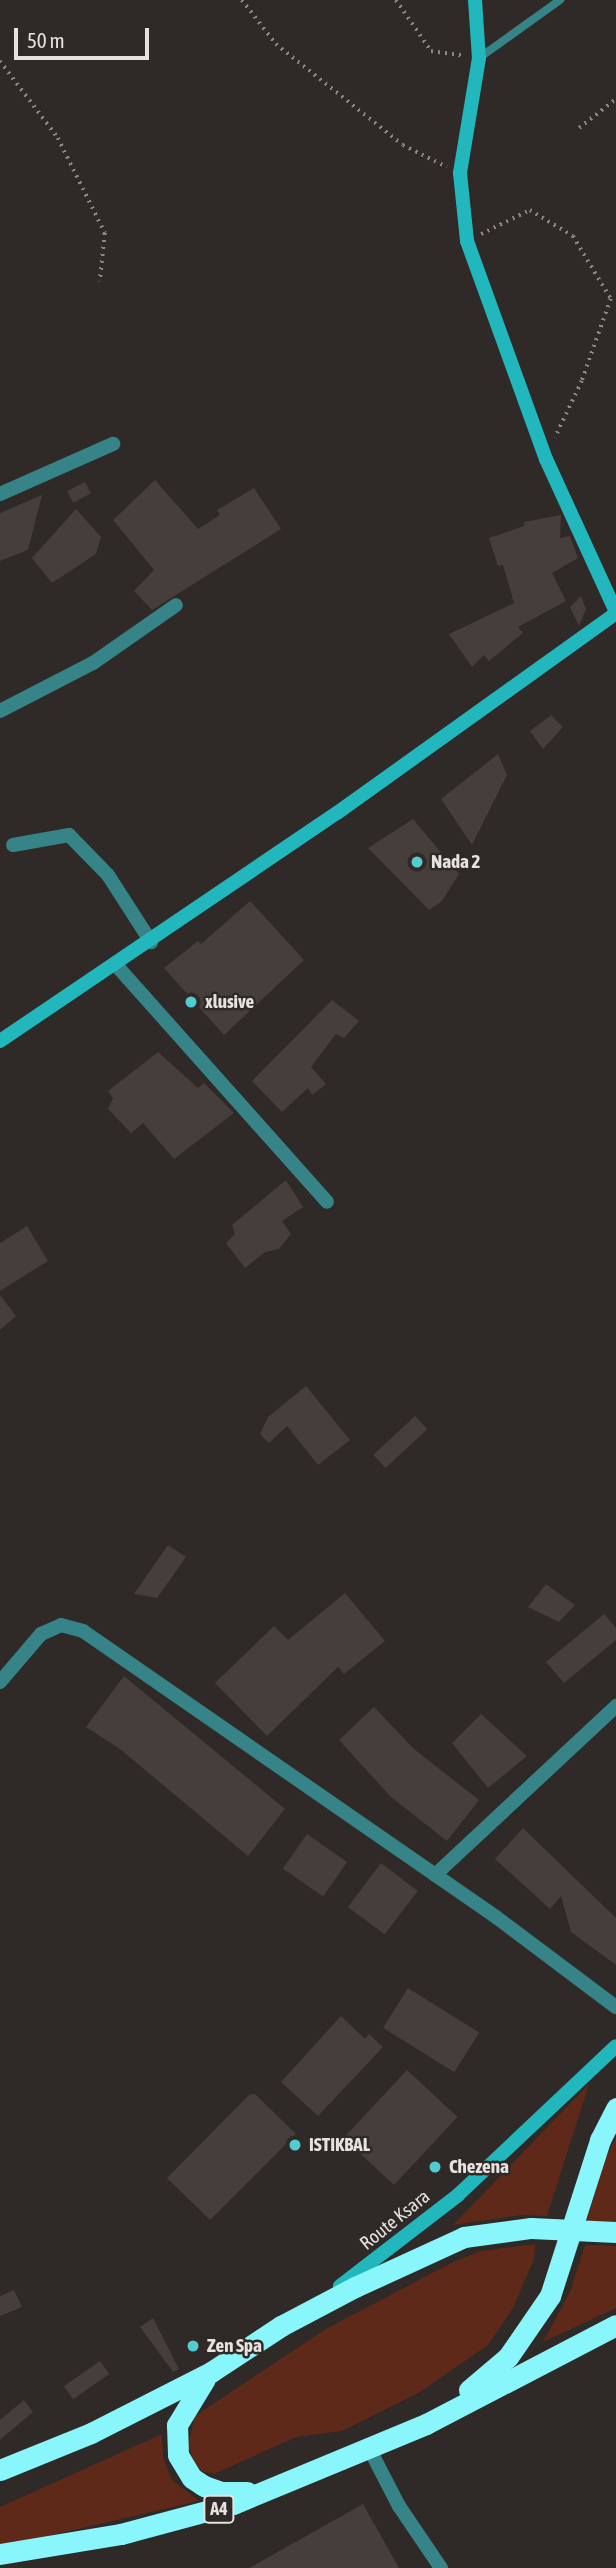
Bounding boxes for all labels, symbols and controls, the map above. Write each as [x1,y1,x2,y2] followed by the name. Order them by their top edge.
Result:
[18,14,152,58] scale bar
[27,28,65,52] text: 50 m
[431,851,480,873] place label: Nada 2
[409,854,425,870] marker: Nada 2
[205,991,254,1013] place label: xlusive
[183,994,199,1010] marker: xlusive
[309,2134,370,2156] place label: ISTIKBAL
[287,2137,303,2153] marker: ISTIKBAL
[449,2156,509,2178] place label: Chezena
[427,2159,443,2175] marker: Chezena
[356,2185,434,2255] street label: Route Ksara
[207,2335,262,2357] place label: Zen Spa
[185,2338,201,2354] marker: Zen Spa
[203,2494,235,2524] road number: A4

